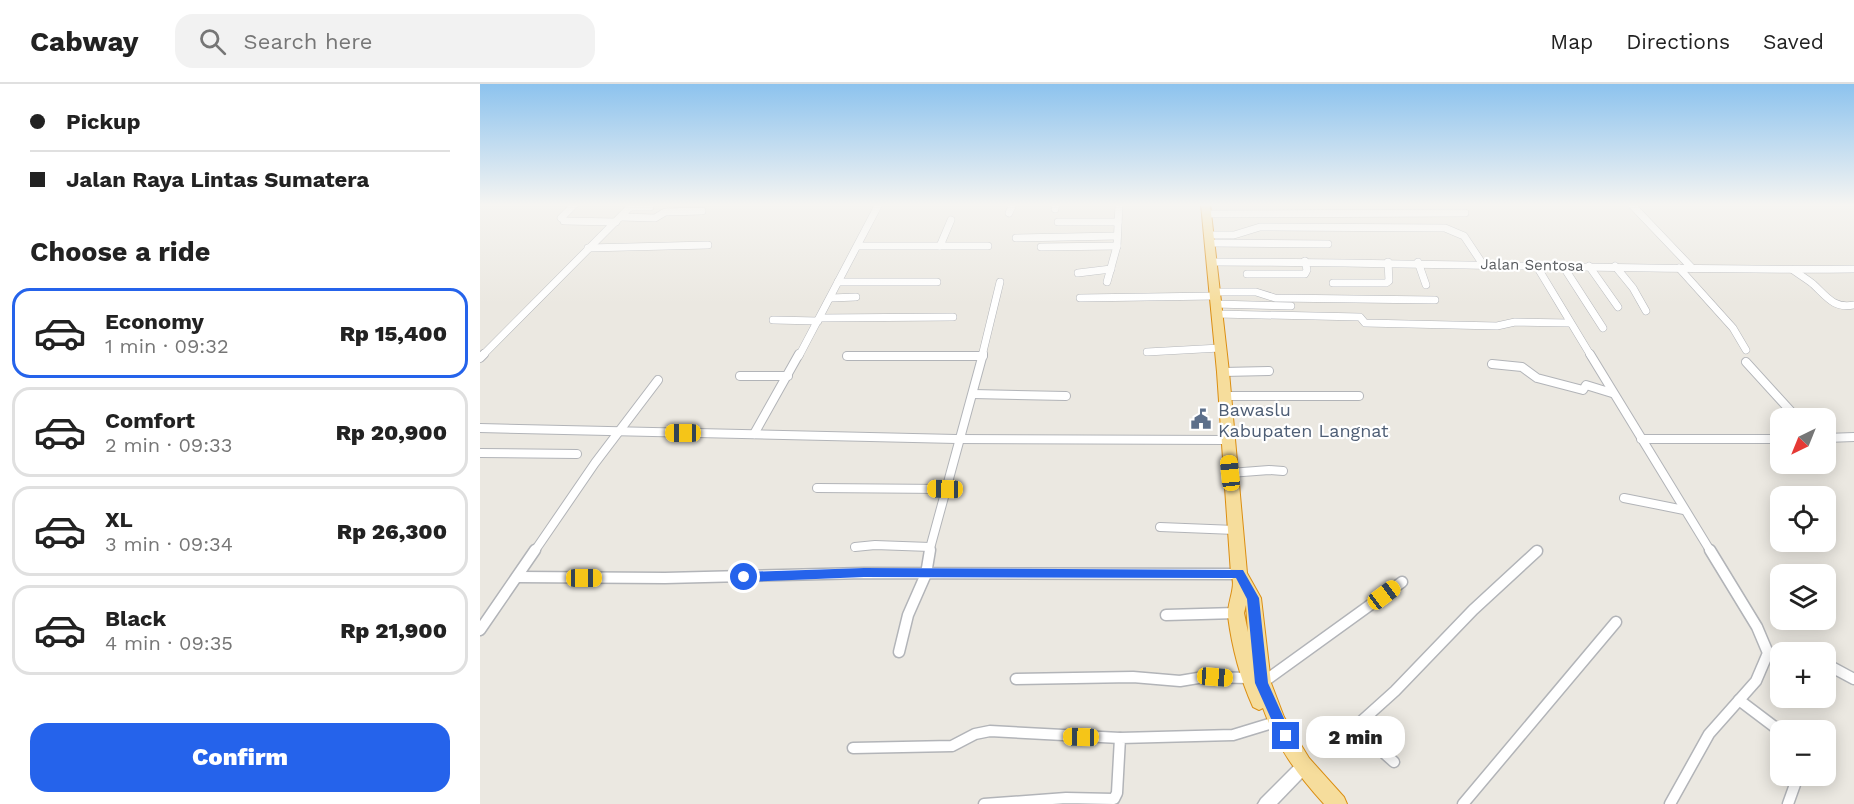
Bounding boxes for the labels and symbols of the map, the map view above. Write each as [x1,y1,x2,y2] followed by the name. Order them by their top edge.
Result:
[1480,255,1584,275] street label: Jalan Sentosa
[1218,399,1389,441] place label: Bawaslu Kabupaten Langnat
[1189,407,1213,431] public building icon: Bawaslu Kabupaten Langnat
[1770,408,1836,474] north arrow
[665,424,701,442] car
[1219,454,1241,492] car
[927,480,963,498] car
[730,563,757,590] route start
[566,569,602,587] car
[1364,577,1404,613] car
[1196,667,1234,687] car
[1307,715,1406,757] callout: 2 min
[1272,722,1299,749] route end
[1063,728,1099,746] car

